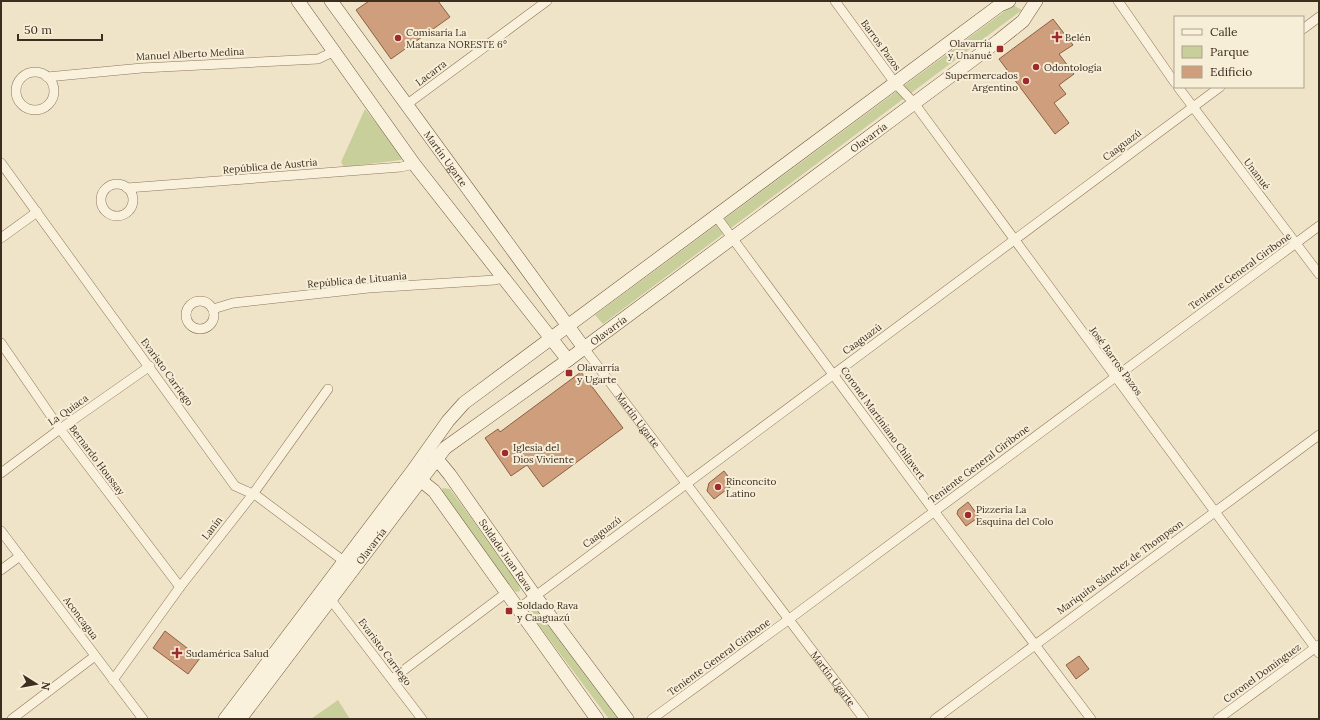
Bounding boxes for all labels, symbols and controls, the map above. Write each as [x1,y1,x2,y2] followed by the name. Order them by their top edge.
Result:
[18,16,102,42] scale bar
[1174,16,1304,88] legend
[858,17,904,73] street label: Barros Pazos
[24,22,52,37] text: 50 m
[1210,24,1238,39] text: Calle
[406,26,507,51] place label: Comisaría La Matanza NORESTE 6°
[1065,31,1091,44] place label: Belén
[1052,32,1062,42] marker: Belén
[393,33,403,43] marker: Comisaría La Matanza NORESTE 6°
[948,37,993,62] place label: Olavarría y Unanué
[995,44,1005,54] marker: Olavarría y Unanué
[1210,44,1250,59] text: Parque
[135,45,245,63] street label: Manuel Alberto Medina
[413,57,449,89] street label: Lacarra
[1044,61,1102,74] place label: Odontología
[1031,62,1041,72] marker: Odontología
[1210,64,1252,79] text: Edificio
[945,69,1018,94] place label: Supermercados Argentino
[1021,76,1031,86] marker: Supermercados Argentino
[847,119,889,155] street label: Olavarría
[1100,126,1144,164] street label: Caaguazú
[421,128,471,189] street label: Martín Ugarte
[222,155,318,177] street label: República de Austria
[1241,156,1273,193] street label: Unanué
[1186,229,1294,313] street label: Teniente General Giribone
[307,269,407,291] street label: República de Lituania
[587,312,629,348] street label: Olavarría
[840,320,884,358] street label: Caaguazú
[1086,323,1146,398] street label: José Barros Pazos
[138,336,196,409] street label: Evaristo Carriego
[577,361,619,386] place label: Olavarría y Ugarte
[838,364,928,482] street label: Coronel Martiniano Chilavert
[564,368,574,378] marker: Olavarría y Ugarte
[613,390,664,450] street label: Martín Ugarte
[45,391,91,429] street label: La Quiaca
[926,421,1033,506] street label: Teniente General Giribone
[66,422,128,498] street label: Bernardo Houssay
[513,441,575,466] place label: Iglesia del Dios Viviente
[500,448,510,458] marker: Iglesia del Dios Viviente
[726,475,777,500] place label: Rinconcito Latino
[713,482,723,492] marker: Rinconcito Latino
[976,503,1054,528] place label: Pizzeria La Esquina del Colo
[963,510,973,520] marker: Pizzeria La Esquina del Colo
[580,513,624,551] street label: Caaguazú
[199,514,225,542] street label: Lanín
[476,516,536,593] street label: Soldado Juan Rava
[1054,517,1186,617] street label: Mariquita Sánchez de Thompson
[353,525,389,567] street label: Olavarría
[60,593,101,642] street label: Aconcagua
[517,599,578,624] place label: Soldado Rava y Caaguazú
[504,606,514,616] marker: Soldado Rava y Caaguazú
[665,615,773,699] street label: Teniente General Giribone
[356,616,415,688] street label: Evaristo Carriego
[1221,640,1303,706] street label: Coronel Domínguez
[171,647,183,659] marker: Sudamérica Salud
[186,647,269,660] place label: Sudamérica Salud
[808,648,859,709] street label: Martín Ugarte
[16,664,56,704] north arrow
[38,680,54,692] text: N

